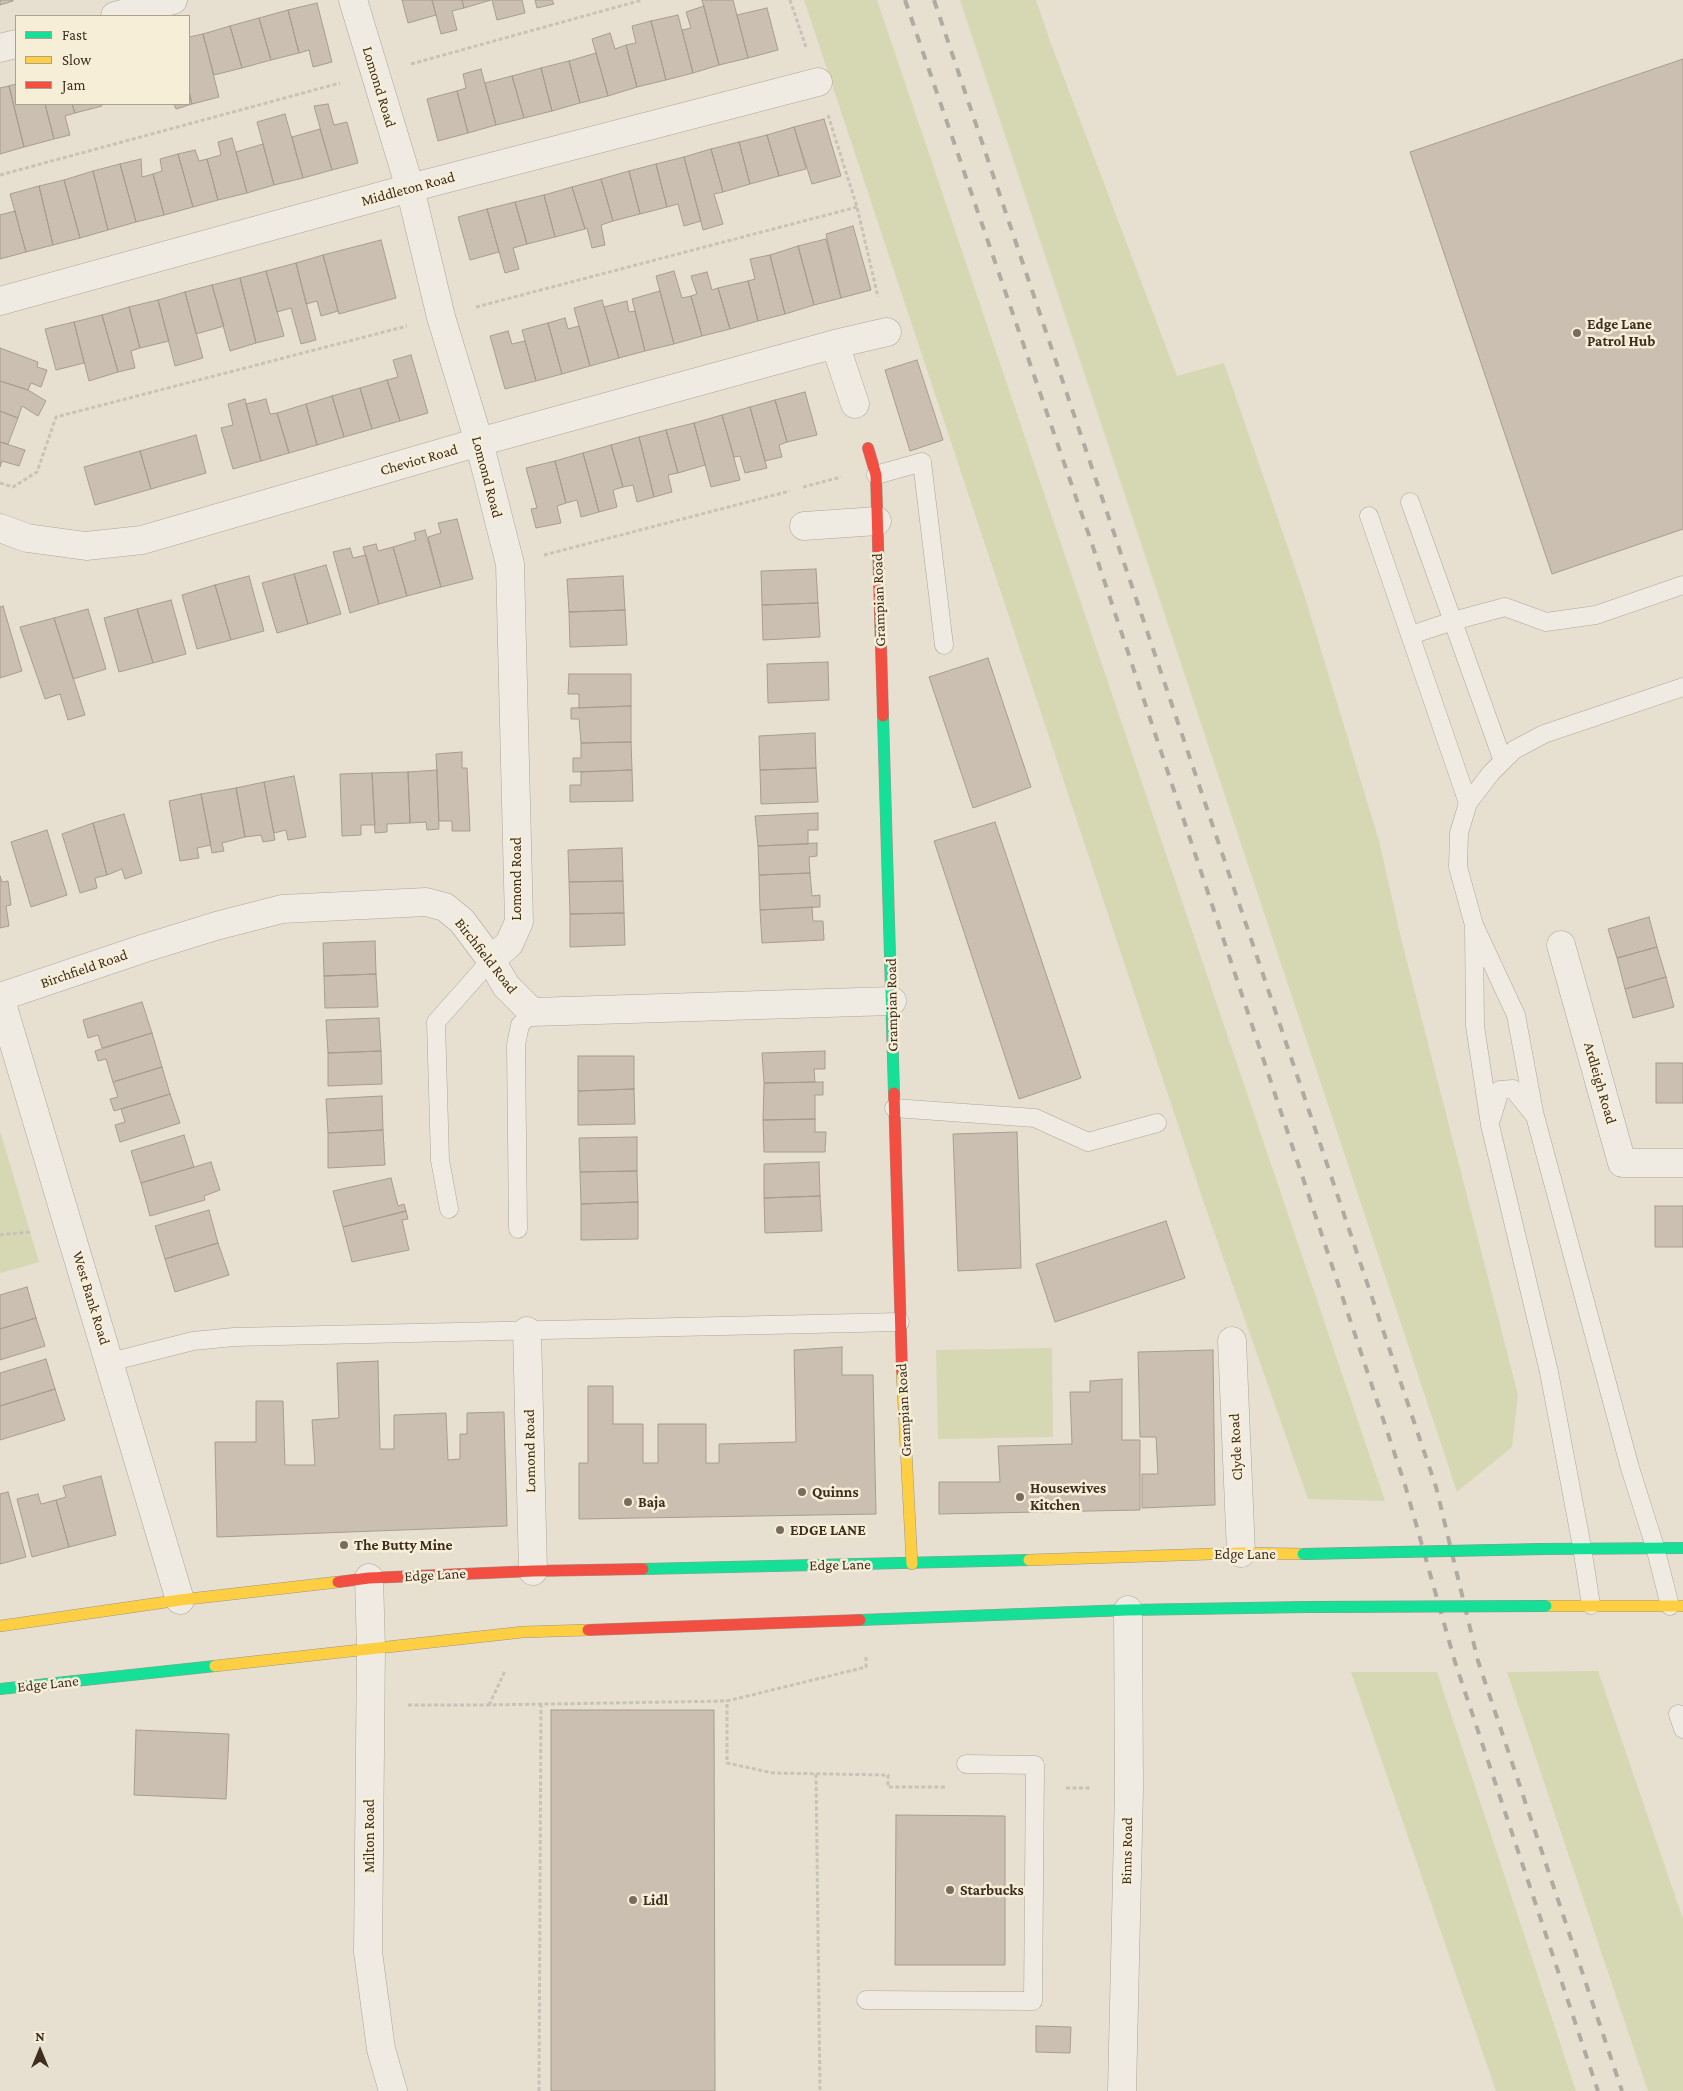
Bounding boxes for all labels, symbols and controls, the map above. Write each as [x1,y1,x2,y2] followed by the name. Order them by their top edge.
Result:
[15,15,190,105] legend
[62,27,87,43] text: Fast
[358,44,400,130] street label: Lomond Road
[62,52,91,68] text: Slow
[62,77,85,93] text: Jam
[359,168,457,210] street label: Middleton Road
[1587,315,1655,350] place label: Edge Lane Patrol Hub
[1571,327,1583,339] marker: Edge Lane Patrol Hub
[467,434,507,520] street label: Lomond Road
[378,440,460,480] street label: Cheviot Road
[868,553,890,647] street label: Grampian Road
[507,837,525,921] street label: Lomond Road
[451,915,521,997] street label: Birchfield Road
[38,946,130,992] street label: Birchfield Road
[882,958,902,1052] street label: Grampian Road
[1580,1040,1620,1126] street label: Ardleigh Road
[68,1249,114,1347] street label: West Bank Road
[893,1363,915,1457] street label: Grampian Road
[520,1409,540,1493] street label: Lomond Road
[1225,1413,1247,1481] street label: Clyde Road
[1030,1479,1106,1514] place label: Housewives Kitchen
[812,1483,859,1501] place label: Quinns
[796,1486,808,1498] marker: Quinns
[1014,1491,1026,1503] marker: Housewives Kitchen
[638,1493,666,1511] place label: Baja
[622,1496,634,1508] marker: Baja
[790,1521,866,1539] place label: EDGE LANE
[774,1524,786,1536] marker: EDGE LANE
[354,1536,453,1554] place label: The Butty Mine
[338,1539,350,1551] marker: The Butty Mine
[1214,1545,1276,1563] street label: Edge Lane
[809,1555,871,1575] street label: Edge Lane
[404,1564,466,1586] street label: Edge Lane
[16,1672,80,1696] street label: Edge Lane
[360,1799,378,1873] street label: Milton Road
[1117,1817,1137,1885] street label: Binns Road
[960,1881,1024,1899] place label: Starbucks
[944,1884,956,1896] marker: Starbucks
[643,1891,668,1909] place label: Lidl
[627,1894,639,1906] marker: Lidl
[15,2026,65,2076] north arrow
[35,2028,45,2044] text: N

